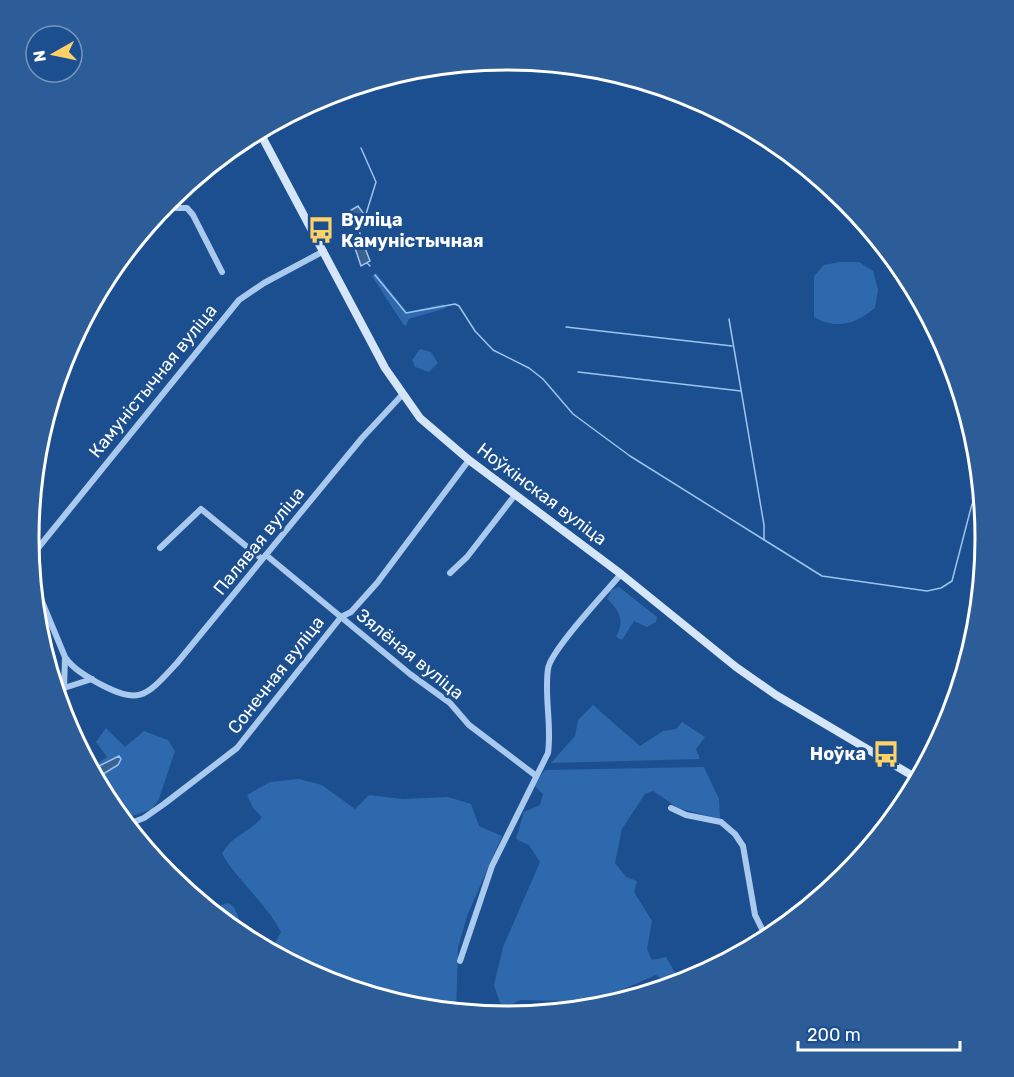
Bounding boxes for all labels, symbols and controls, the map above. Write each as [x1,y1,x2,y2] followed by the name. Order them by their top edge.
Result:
[24,24,84,84] north arrow
[29,49,50,63] text: N
[341,209,484,252] place label: Вуліца Камуністычная
[306,215,336,245] bus stop icon: Вуліца Камуністычная
[84,300,222,462] street label: Камуністычная вуліца
[473,438,611,550] street label: Ноўкінская вуліца
[209,483,309,599] street label: Палявая вуліца
[352,604,468,704] street label: Зялёная вуліца
[223,612,329,738] street label: Сонечная вуліца
[871,739,901,769] bus stop icon: Ноўка
[810,743,866,765] place label: Ноўка
[798,1014,960,1052] scale bar
[807,1024,861,1046] text: 200 m

